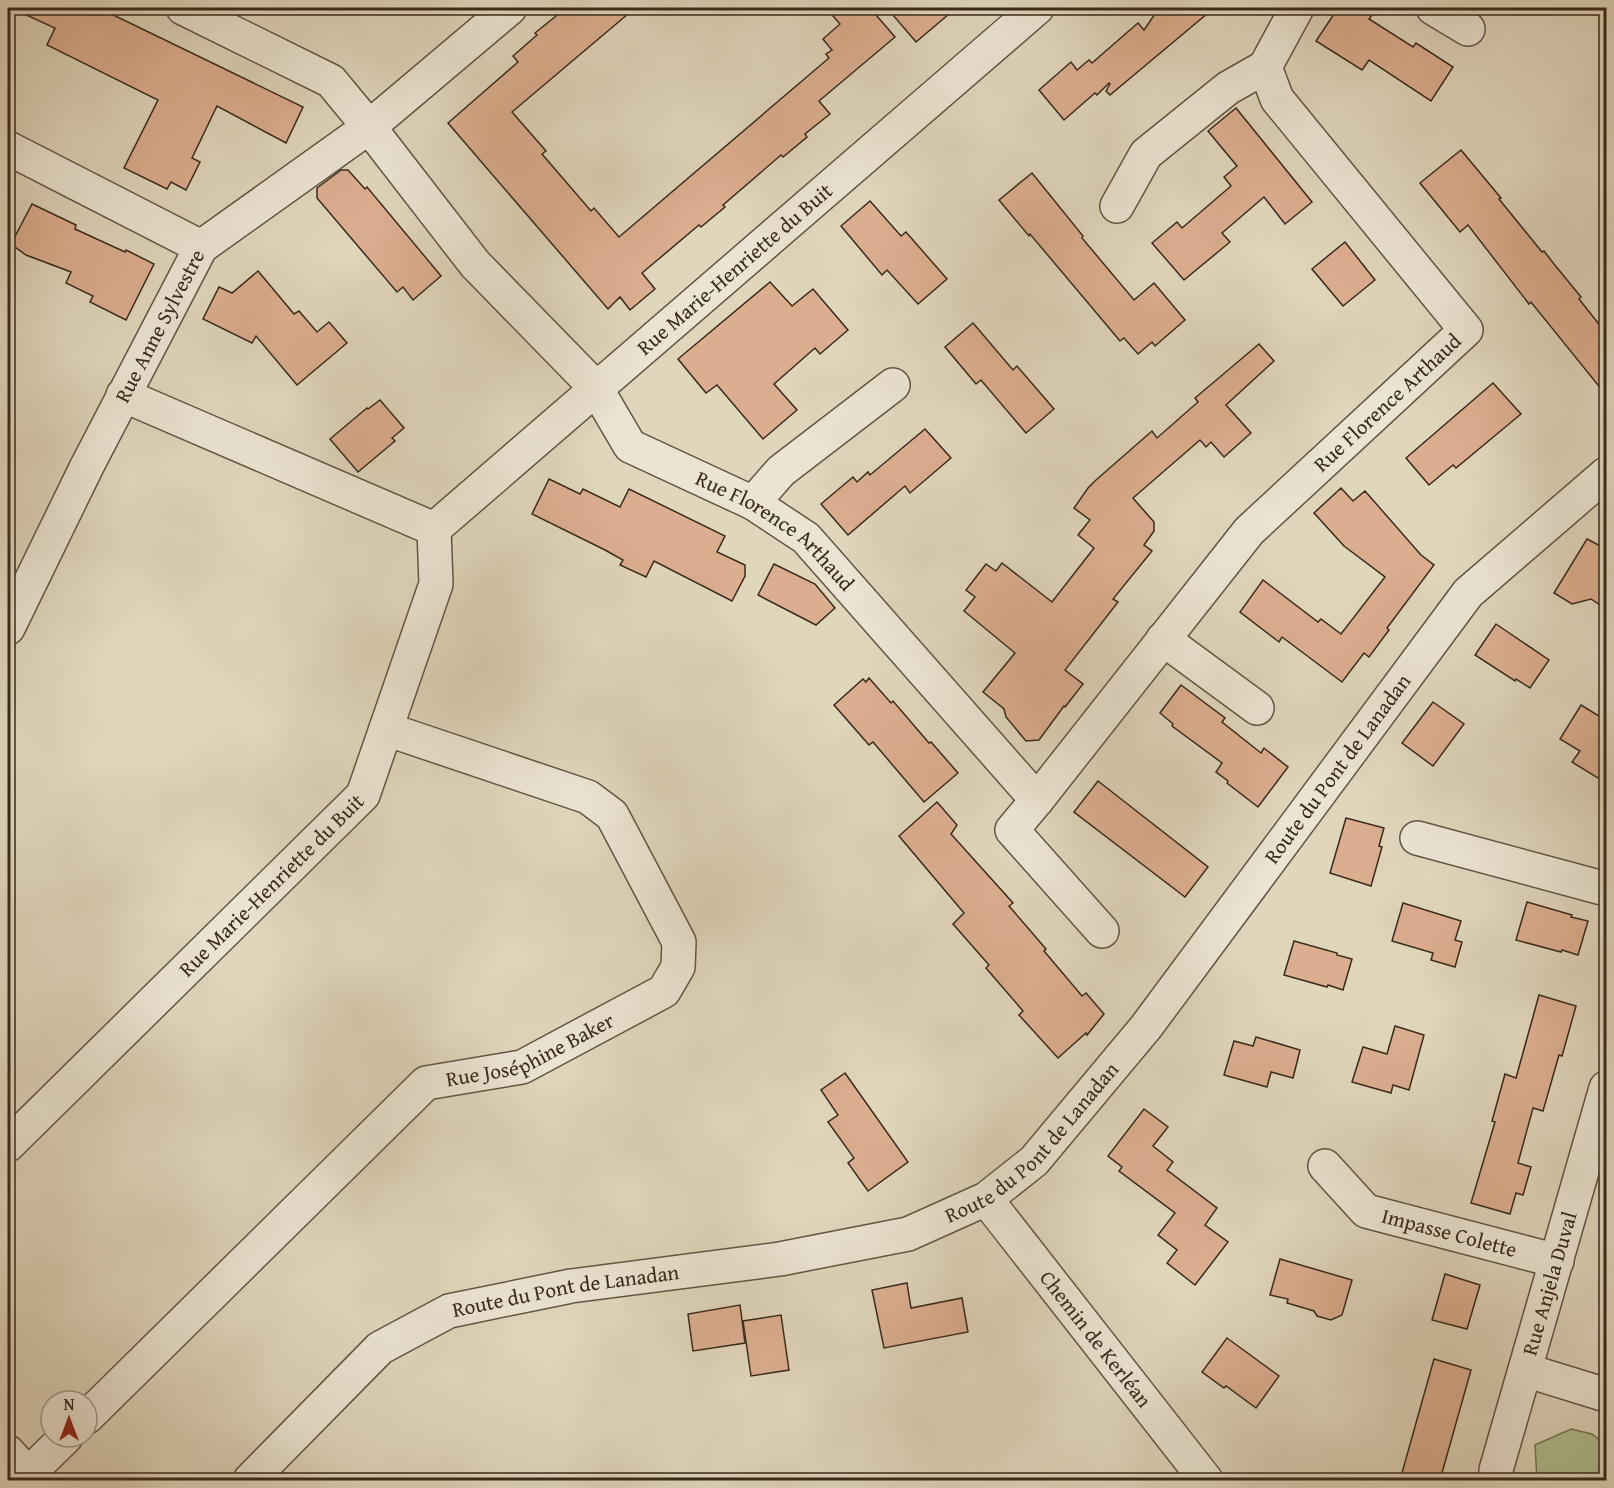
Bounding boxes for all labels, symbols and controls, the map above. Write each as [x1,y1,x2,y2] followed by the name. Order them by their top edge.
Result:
[630,175,839,362] street label: Rue Marie-Henriette du Buit
[107,243,212,408] street label: Rue Anne Sylvestre
[1306,325,1469,479] street label: Rue Florence Arthaud
[691,462,862,598] street label: Rue Florence Arthaud
[1256,667,1418,870] street label: Route du Pont de Lanadan
[171,786,371,984] street label: Rue Marie-Henriette du Buit
[443,1004,620,1094] street label: Rue Joséphine Baker
[940,1055,1126,1231] street label: Route du Pont de Lanadan
[1378,1200,1521,1265] street label: Impasse Colette
[1514,1208,1585,1359] street label: Rue Anjela Duval
[449,1256,681,1325] street label: Route du Pont de Lanadan
[1033,1264,1160,1414] street label: Chemin de Kerléan
[39,1389,99,1449] north arrow
[64,1392,75,1416] text: N

